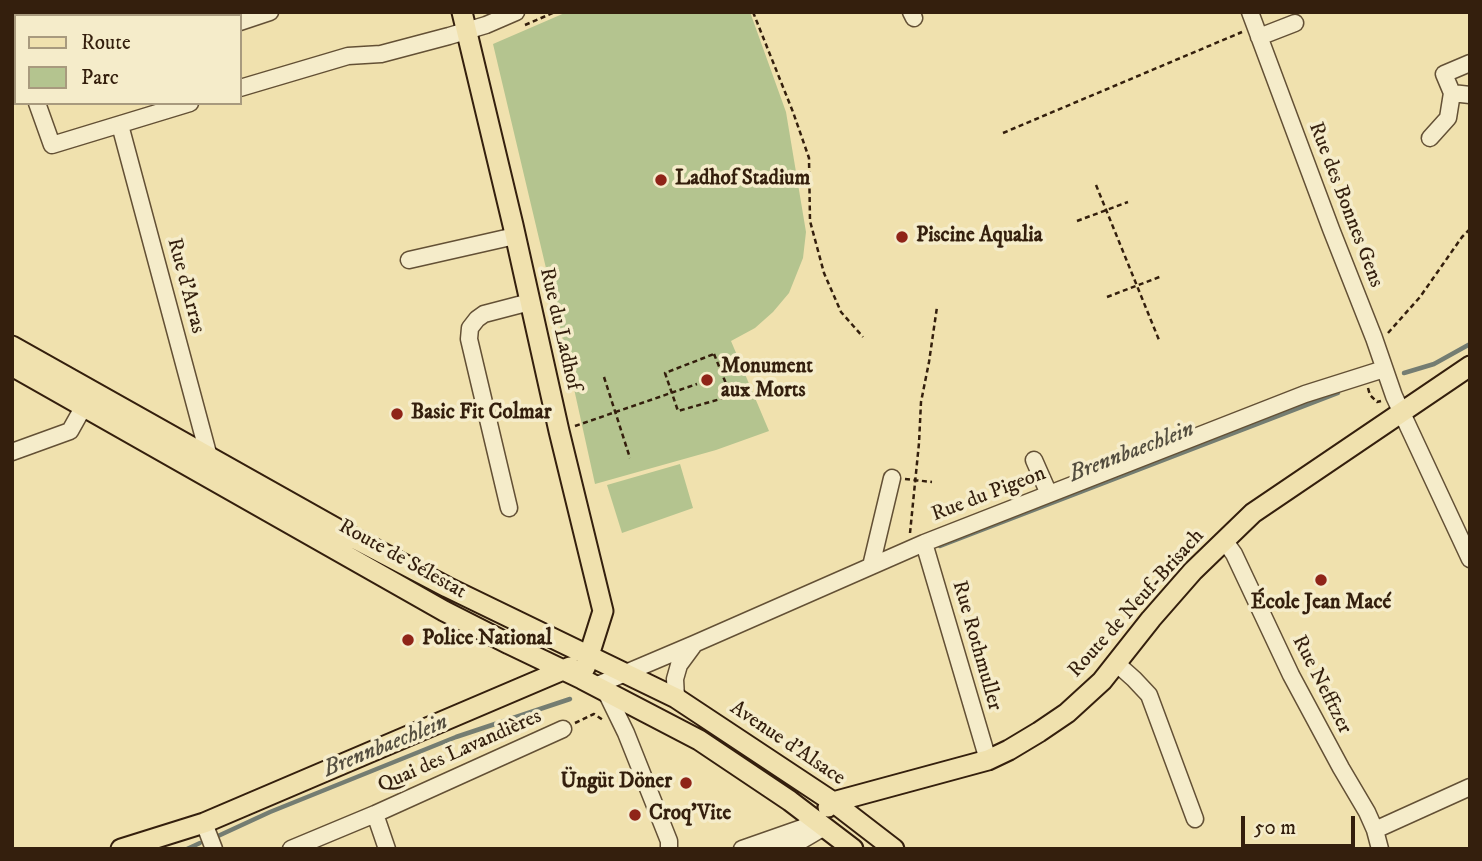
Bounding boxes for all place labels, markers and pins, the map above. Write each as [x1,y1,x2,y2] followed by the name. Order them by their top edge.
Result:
[675,167,810,193] place label: Ladhof Stadium
[653,172,669,188] marker: Ladhof Stadium
[916,224,1043,250] place label: Piscine Aqualia
[894,229,910,245] marker: Piscine Aqualia
[721,355,813,405] place label: Monument aux Morts
[699,372,715,388] marker: Monument aux Morts
[411,401,552,427] place label: Basic Fit Colmar
[389,406,405,422] marker: Basic Fit Colmar
[1313,572,1329,588] marker: École Jean Macé
[1251,591,1391,617] place label: École Jean Macé
[422,627,552,653] place label: Police National
[400,632,416,648] marker: Police National
[560,770,672,796] place label: Üngüt Döner
[678,775,694,791] marker: Üngüt Döner
[649,802,731,828] place label: Croq'Vite
[627,807,643,823] marker: Croq'Vite

